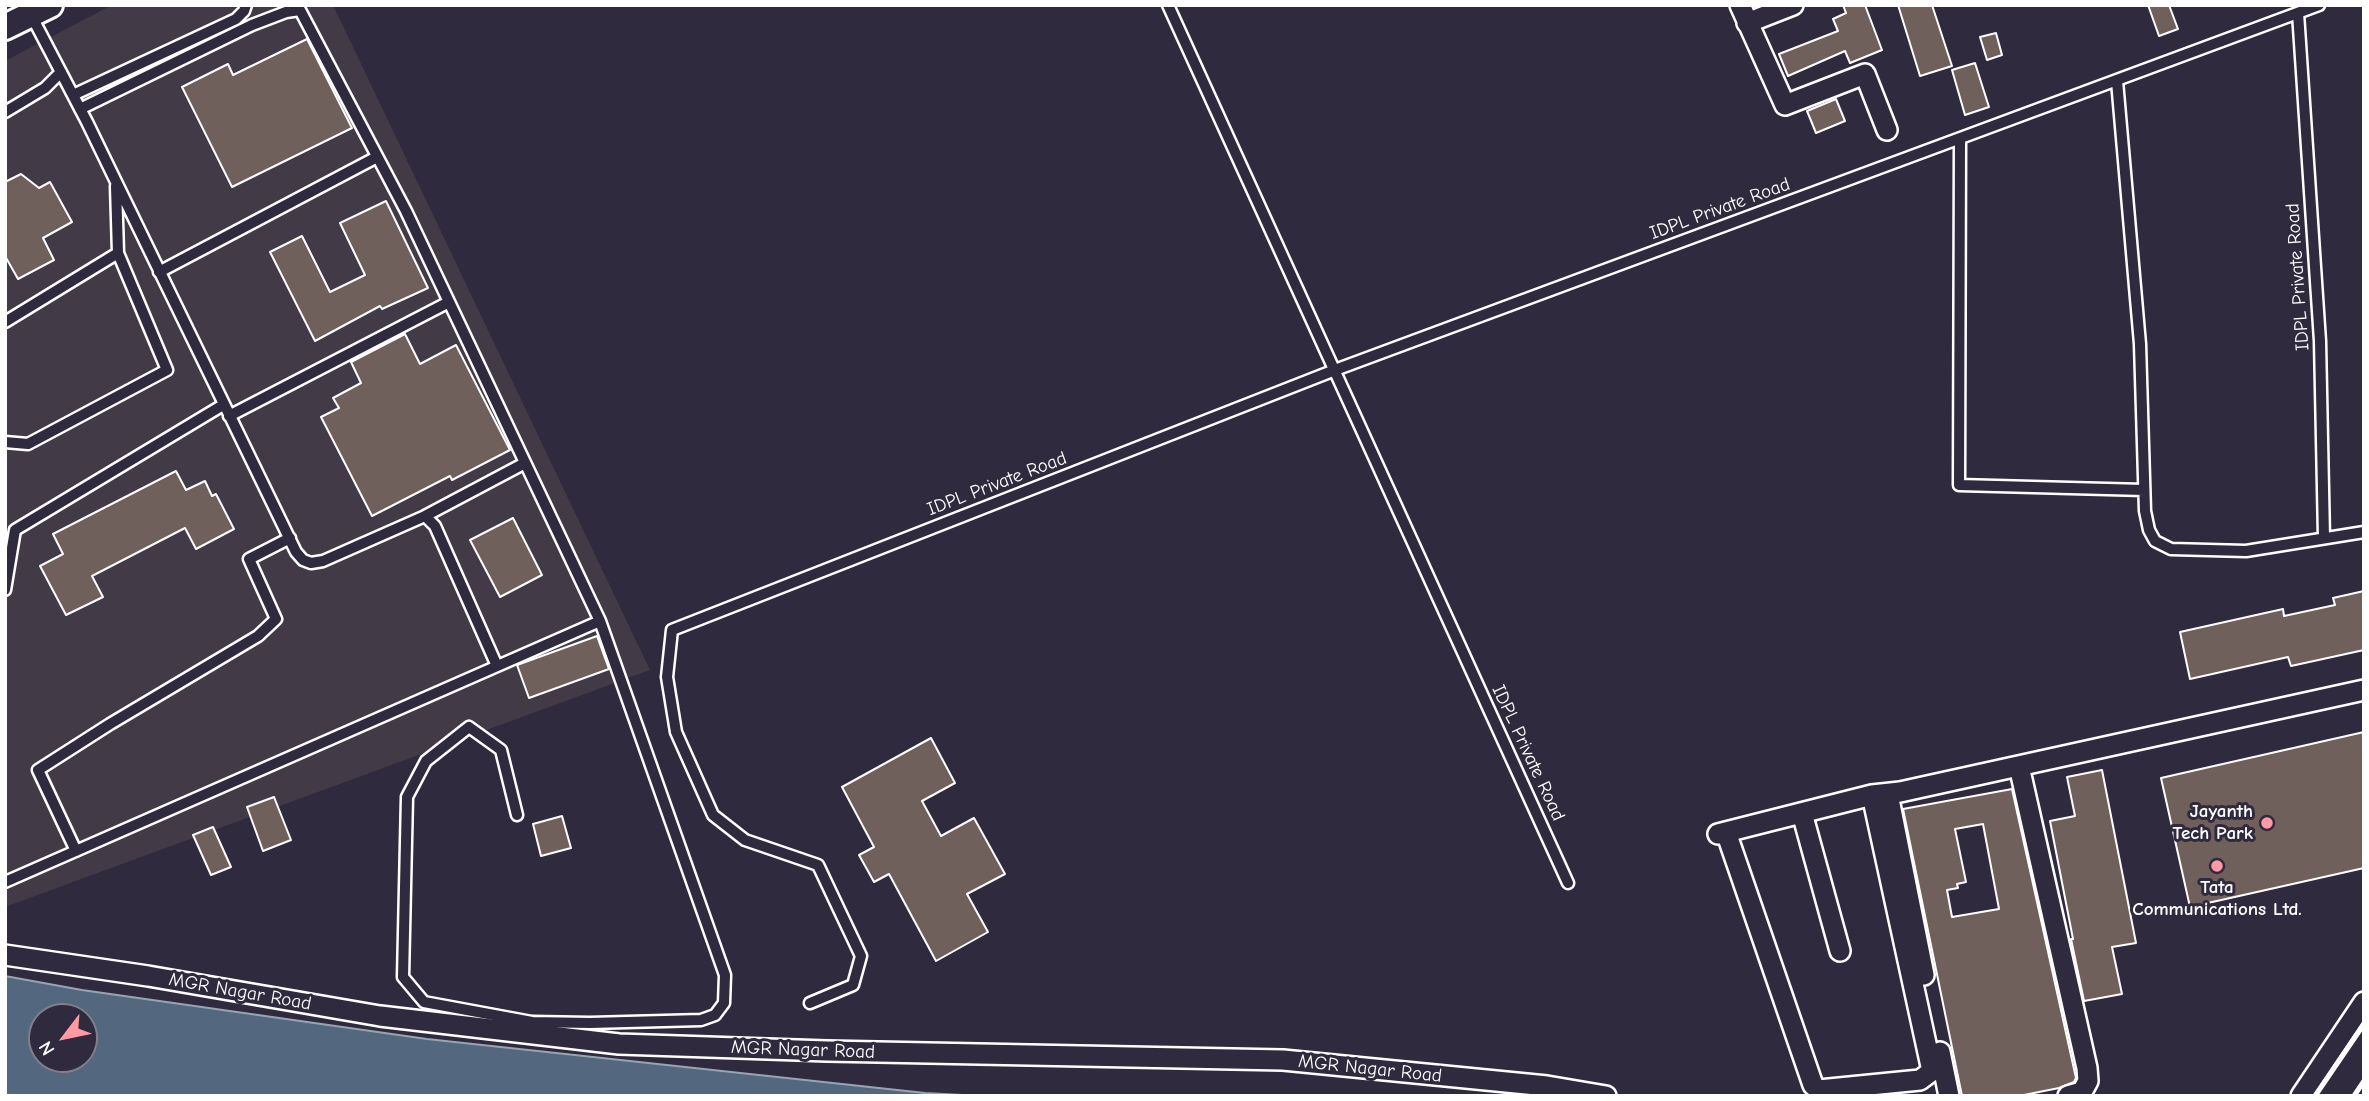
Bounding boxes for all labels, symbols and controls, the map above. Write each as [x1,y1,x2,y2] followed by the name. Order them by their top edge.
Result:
[1647,173,1793,245] street label: IDPL Private Road
[2281,203,2315,351] street label: IDPL Private Road
[924,447,1070,521] street label: IDPL Private Road
[1486,681,1570,825] street label: IDPL Private Road
[2172,801,2253,845] place label: Jayanth Tech Park
[2259,815,2275,831] marker: Jayanth Tech Park
[2209,858,2225,874] marker: Tata Communications Ltd.
[2132,877,2302,921] place label: Tata Communications Ltd.
[167,968,313,1016] street label: MGR Nagar Road
[28,1003,98,1073] north arrow
[731,1036,875,1064] street label: MGR Nagar Road
[34,1037,60,1059] text: N
[1297,1050,1443,1088] street label: MGR Nagar Road

